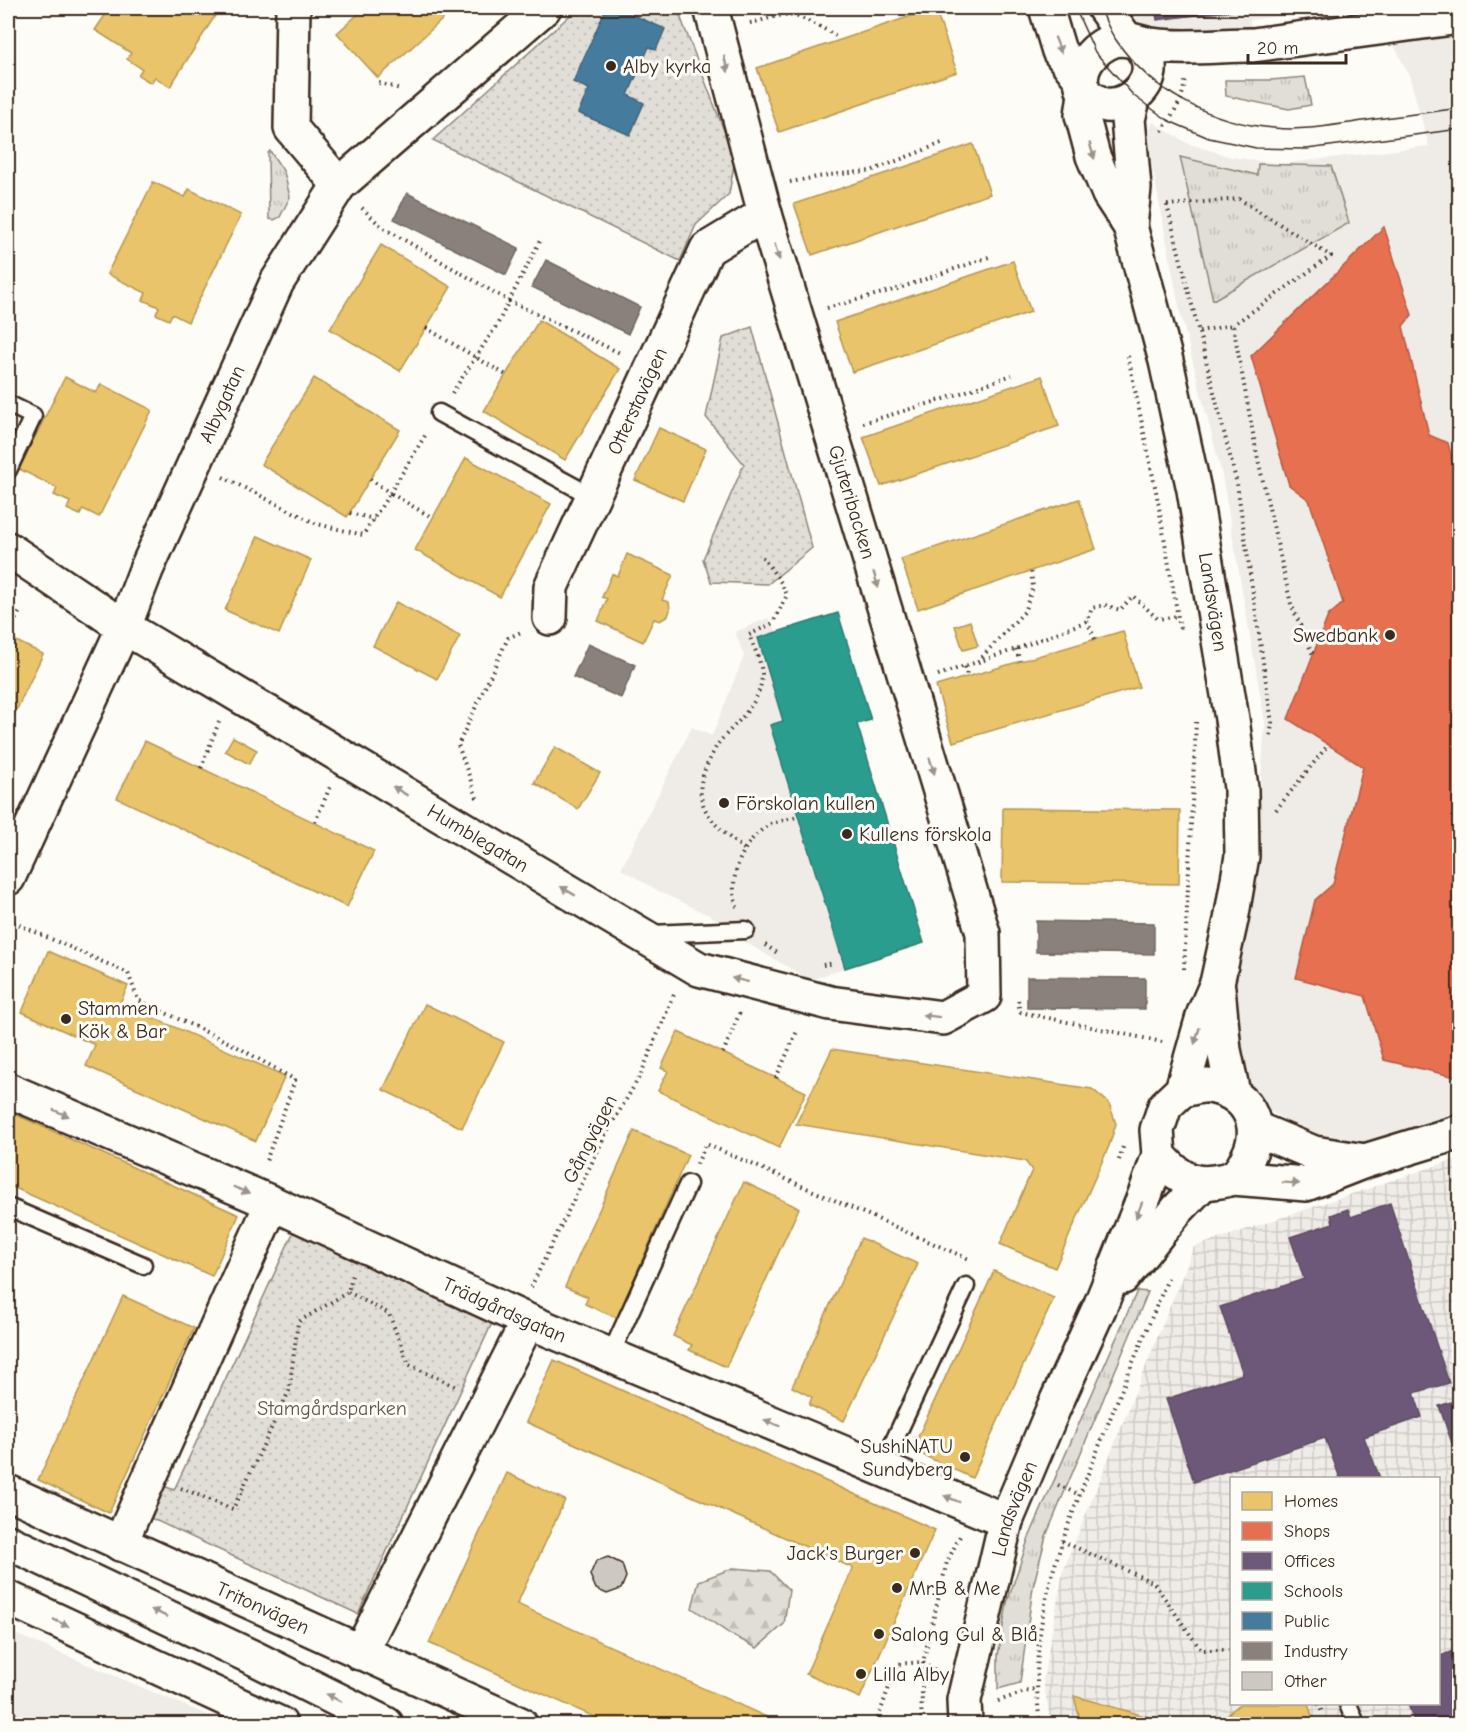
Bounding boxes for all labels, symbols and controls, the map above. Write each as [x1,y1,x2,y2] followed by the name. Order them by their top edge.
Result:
[1248,27,1346,65] scale bar
[1054,36,1064,54] one-way arrow
[1257,38,1298,59] text: 20 m
[623,55,711,78] place label: Alby kyrka
[722,55,732,73] one-way arrow
[604,59,618,73] marker: Alby kyrka
[1088,142,1097,160] one-way arrow
[773,243,782,261] one-way arrow
[602,344,672,458] street label: Otterstavägen
[194,362,249,446] street label: Albygatan
[824,442,880,562] street label: Gjuteribacken
[1194,551,1232,653] street label: Landsvägen
[872,571,881,589] one-way arrow
[1293,624,1378,647] place label: Swedbank
[1383,628,1397,642] marker: Swedbank
[928,758,937,776] one-way arrow
[391,786,408,796] one-way arrow
[736,792,875,815] place label: Förskolan kullen
[717,796,731,810] marker: Förskolan kullen
[423,799,533,877] street label: Humblegatan
[859,823,992,846] place label: Kullens förskola
[840,827,854,841] marker: Kullens förskola
[560,885,576,896] one-way arrow
[731,974,749,984] one-way arrow
[78,997,166,1043] place label: Stammen Kök & Bar
[922,1011,941,1021] one-way arrow
[59,1012,73,1026] marker: Stammen Kök & Bar
[1192,1027,1201,1045] one-way arrow
[558,1091,622,1187] street label: Gångvägen
[53,1108,71,1118] one-way arrow
[1282,1178,1301,1187] one-way arrow
[232,1185,250,1195] one-way arrow
[1134,1201,1144,1219] one-way arrow
[439,1272,570,1347] street label: Trädgårdsgatan
[257,1397,407,1420] park label: Stamgårdsparken
[762,1418,780,1428] one-way arrow
[861,1435,953,1481] place label: SushiNATU Sundyberg
[958,1450,972,1464] marker: SushiNATU Sundyberg
[987,1457,1041,1559] street label: Landsvägen
[1230,1477,1440,1705] legend
[1284,1491,1338,1512] text: Homes
[942,1494,960,1504] one-way arrow
[1284,1521,1330,1542] text: Shops
[787,1542,903,1565] place label: Jack's Burger
[908,1546,922,1560] marker: Jack's Burger
[1284,1551,1335,1572] text: Offices
[213,1577,313,1639] street label: Tritonvägen
[909,1577,1000,1600] place label: Mr.B & Me
[890,1581,904,1595] marker: Mr.B & Me
[1284,1581,1343,1602] text: Schools
[150,1608,167,1617] one-way arrow
[1284,1611,1330,1632] text: Public
[52,1618,69,1627] one-way arrow
[891,1623,1038,1646] place label: Salong Gul & Blå
[872,1627,886,1641] marker: Salong Gul & Blå
[1284,1641,1349,1662] text: Industry
[873,1663,949,1686] place label: Lilla Alby
[854,1667,868,1681] marker: Lilla Alby
[1284,1671,1327,1692] text: Other
[325,1693,342,1703] one-way arrow

